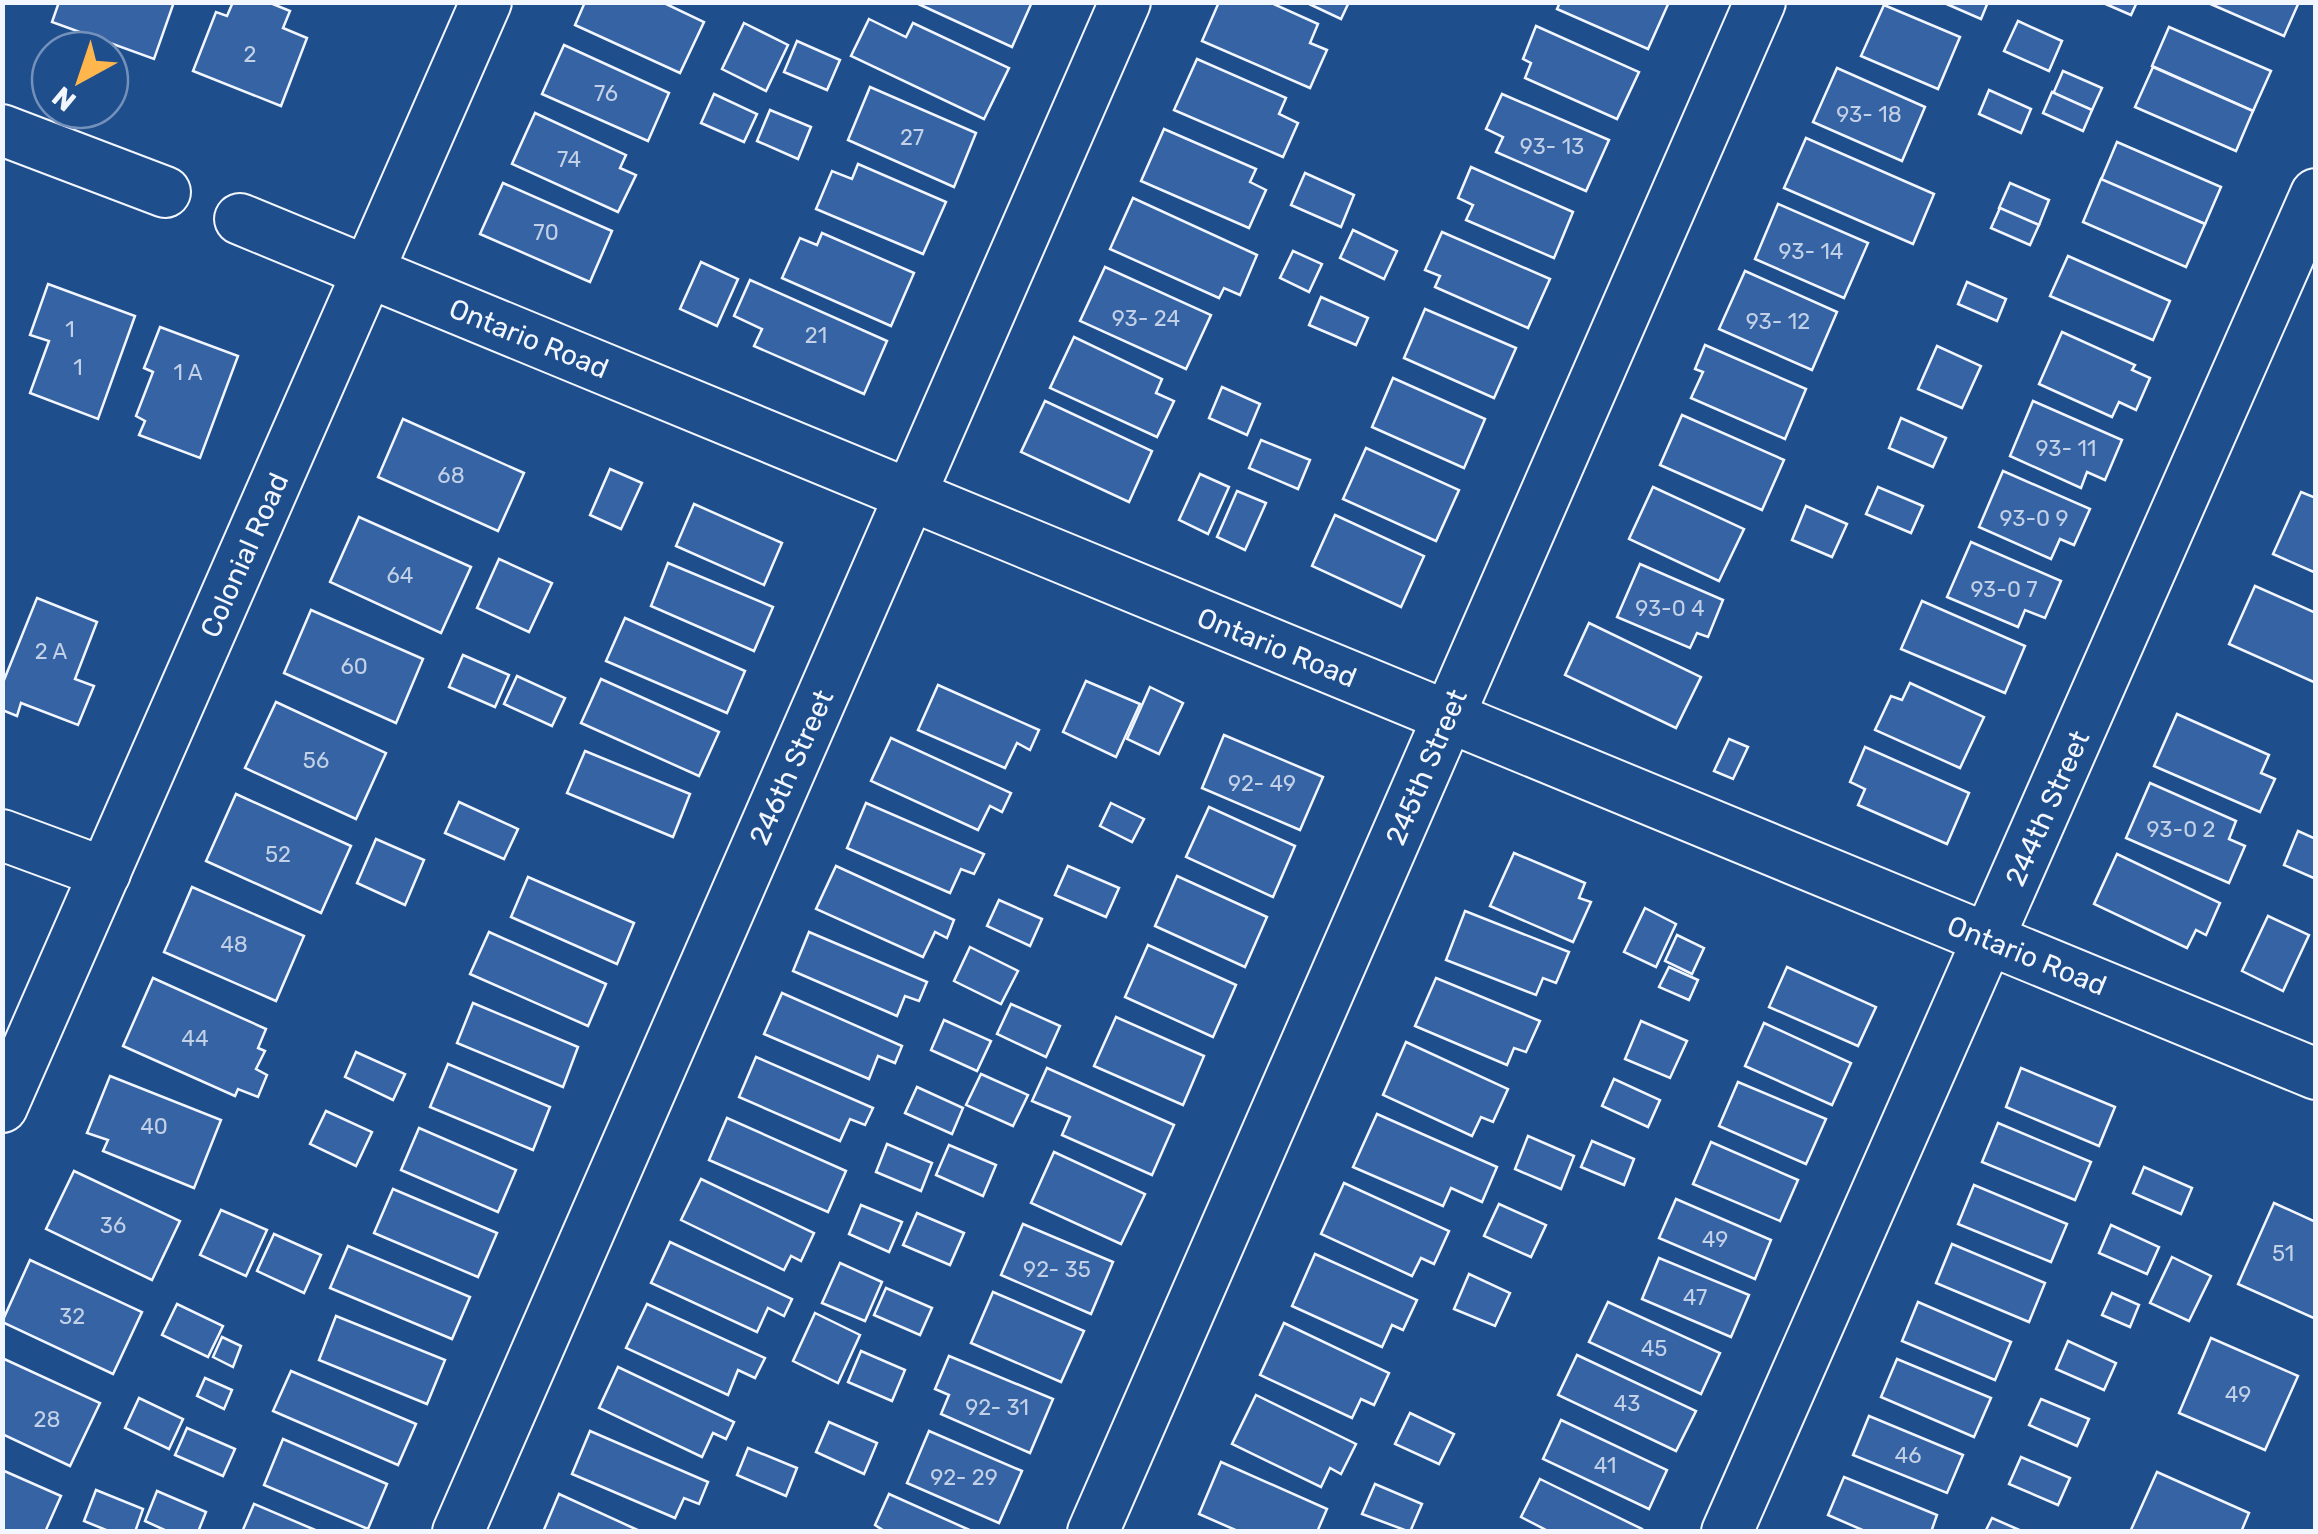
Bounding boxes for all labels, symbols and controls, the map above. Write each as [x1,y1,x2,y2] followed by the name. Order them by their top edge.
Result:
[30,30,130,130] north arrow
[244,41,256,68] house number: 2
[46,80,83,118] text: N
[594,80,618,107] house number: 76
[1836,101,1902,128] house number: 93- 18
[900,124,924,151] house number: 27
[1520,133,1584,160] house number: 93- 13
[557,146,581,173] house number: 74
[533,219,559,246] house number: 70
[1778,238,1844,265] house number: 93- 14
[444,292,613,385] street label: Ontario Road
[1112,305,1180,332] house number: 93- 24
[1746,308,1810,335] house number: 93- 12
[65,316,75,343] house number: 1
[805,322,827,349] house number: 21
[73,354,83,381] house number: 1
[174,359,203,386] house number: 1 A
[2036,435,2096,462] house number: 93- 11
[437,462,465,489] house number: 68
[193,468,295,643] street label: Colonial Road
[2000,505,2068,532] house number: 93-0 9
[387,562,413,589] house number: 64
[1970,576,2038,603] house number: 93-0 7
[1635,595,1705,622] house number: 93-0 4
[1192,601,1361,694] street label: Ontario Road
[35,638,67,665] house number: 2 A
[340,653,368,680] house number: 60
[1379,684,1474,850] street label: 245th Street
[743,685,840,850] street label: 246th Street
[1998,725,2096,891] street label: 244th Street
[303,747,329,774] house number: 56
[1228,770,1296,797] house number: 92- 49
[2147,816,2215,843] house number: 93-0 2
[265,841,291,868] house number: 52
[1942,909,2111,1002] street label: Ontario Road
[220,931,248,958] house number: 48
[181,1025,209,1052] house number: 44
[140,1113,168,1140] house number: 40
[100,1212,126,1239] house number: 36
[1702,1226,1728,1253] house number: 49
[2272,1240,2294,1267] house number: 51
[1023,1256,1091,1283] house number: 92- 35
[1683,1284,1707,1311] house number: 47
[59,1303,85,1330] house number: 32
[1641,1335,1667,1362] house number: 45
[2225,1381,2251,1408] house number: 49
[1614,1390,1640,1417] house number: 43
[965,1394,1029,1421] house number: 92- 31
[34,1406,60,1433] house number: 28
[1895,1442,1921,1469] house number: 46
[1594,1452,1616,1479] house number: 41
[930,1464,998,1491] house number: 92- 29

